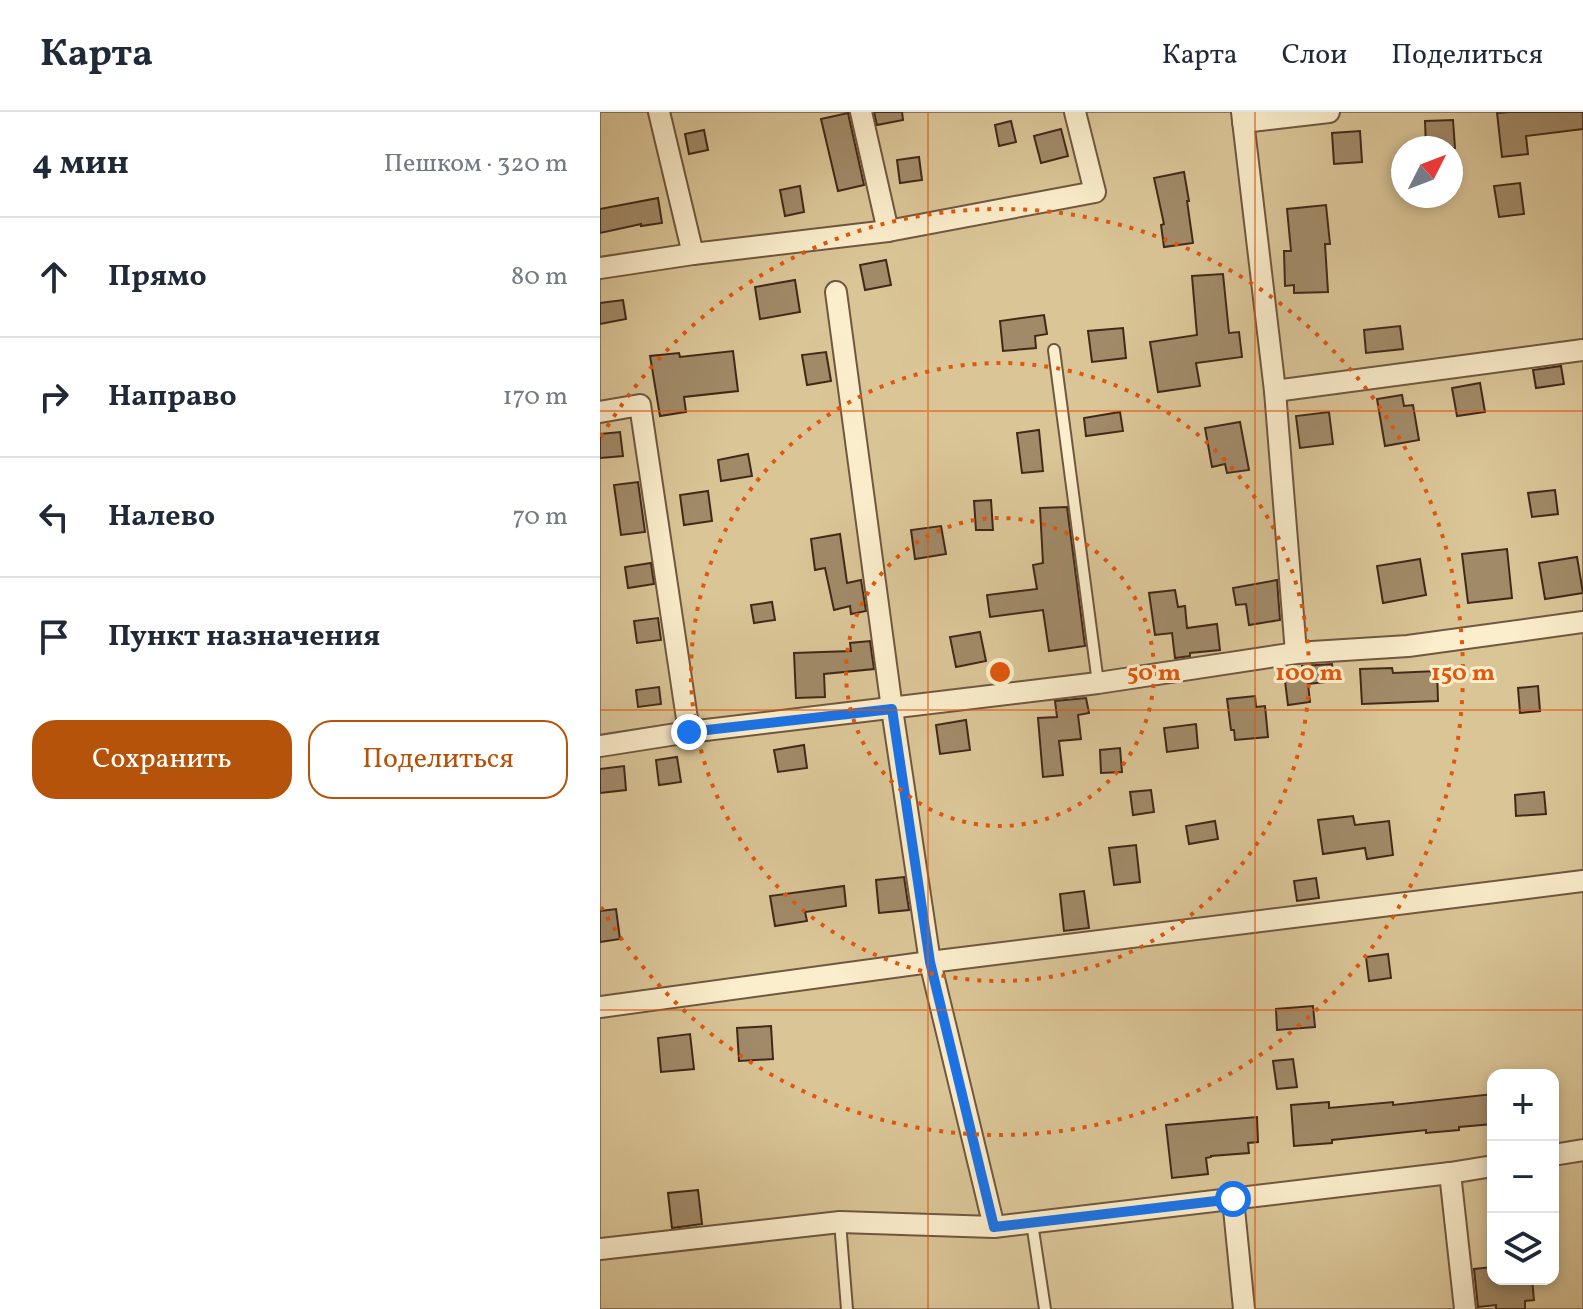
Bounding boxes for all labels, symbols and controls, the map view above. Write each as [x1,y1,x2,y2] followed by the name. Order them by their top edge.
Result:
[40,29,153,82] text: Карта
[1162,36,1238,75] text: Карта
[1282,36,1347,75] text: Слои
[1391,36,1543,75] text: Поделиться
[1391,136,1463,208] north arrow
[32,141,129,188] text: 4 мин
[384,146,568,182] text: Пешком · 320 m
[32,255,76,299] icon: ahead
[108,256,207,298] text: Прямо
[511,259,568,295] text: 80 m
[32,375,76,419] icon: right
[108,376,237,418] text: Направо
[503,379,568,415] text: 170 m
[32,495,76,539] icon: left
[108,496,215,538] text: Налево
[513,499,568,535] text: 70 m
[32,615,76,659] icon: arrive
[108,616,380,658] text: Пункт назначения
[1127,657,1181,691] text: 50 m
[1275,657,1343,691] text: 100 m
[1431,657,1495,691] text: 150 m
[986,658,1014,686] centre of rings
[671,714,707,750] route end
[32,720,292,799] button: Сохранить
[308,720,568,799] button: Поделиться
[1487,1069,1559,1285] map controls
[1487,1069,1559,1141] button: +
[1487,1141,1559,1213] button: −
[1215,1181,1251,1217] route start
[1487,1213,1559,1285] button: layers

